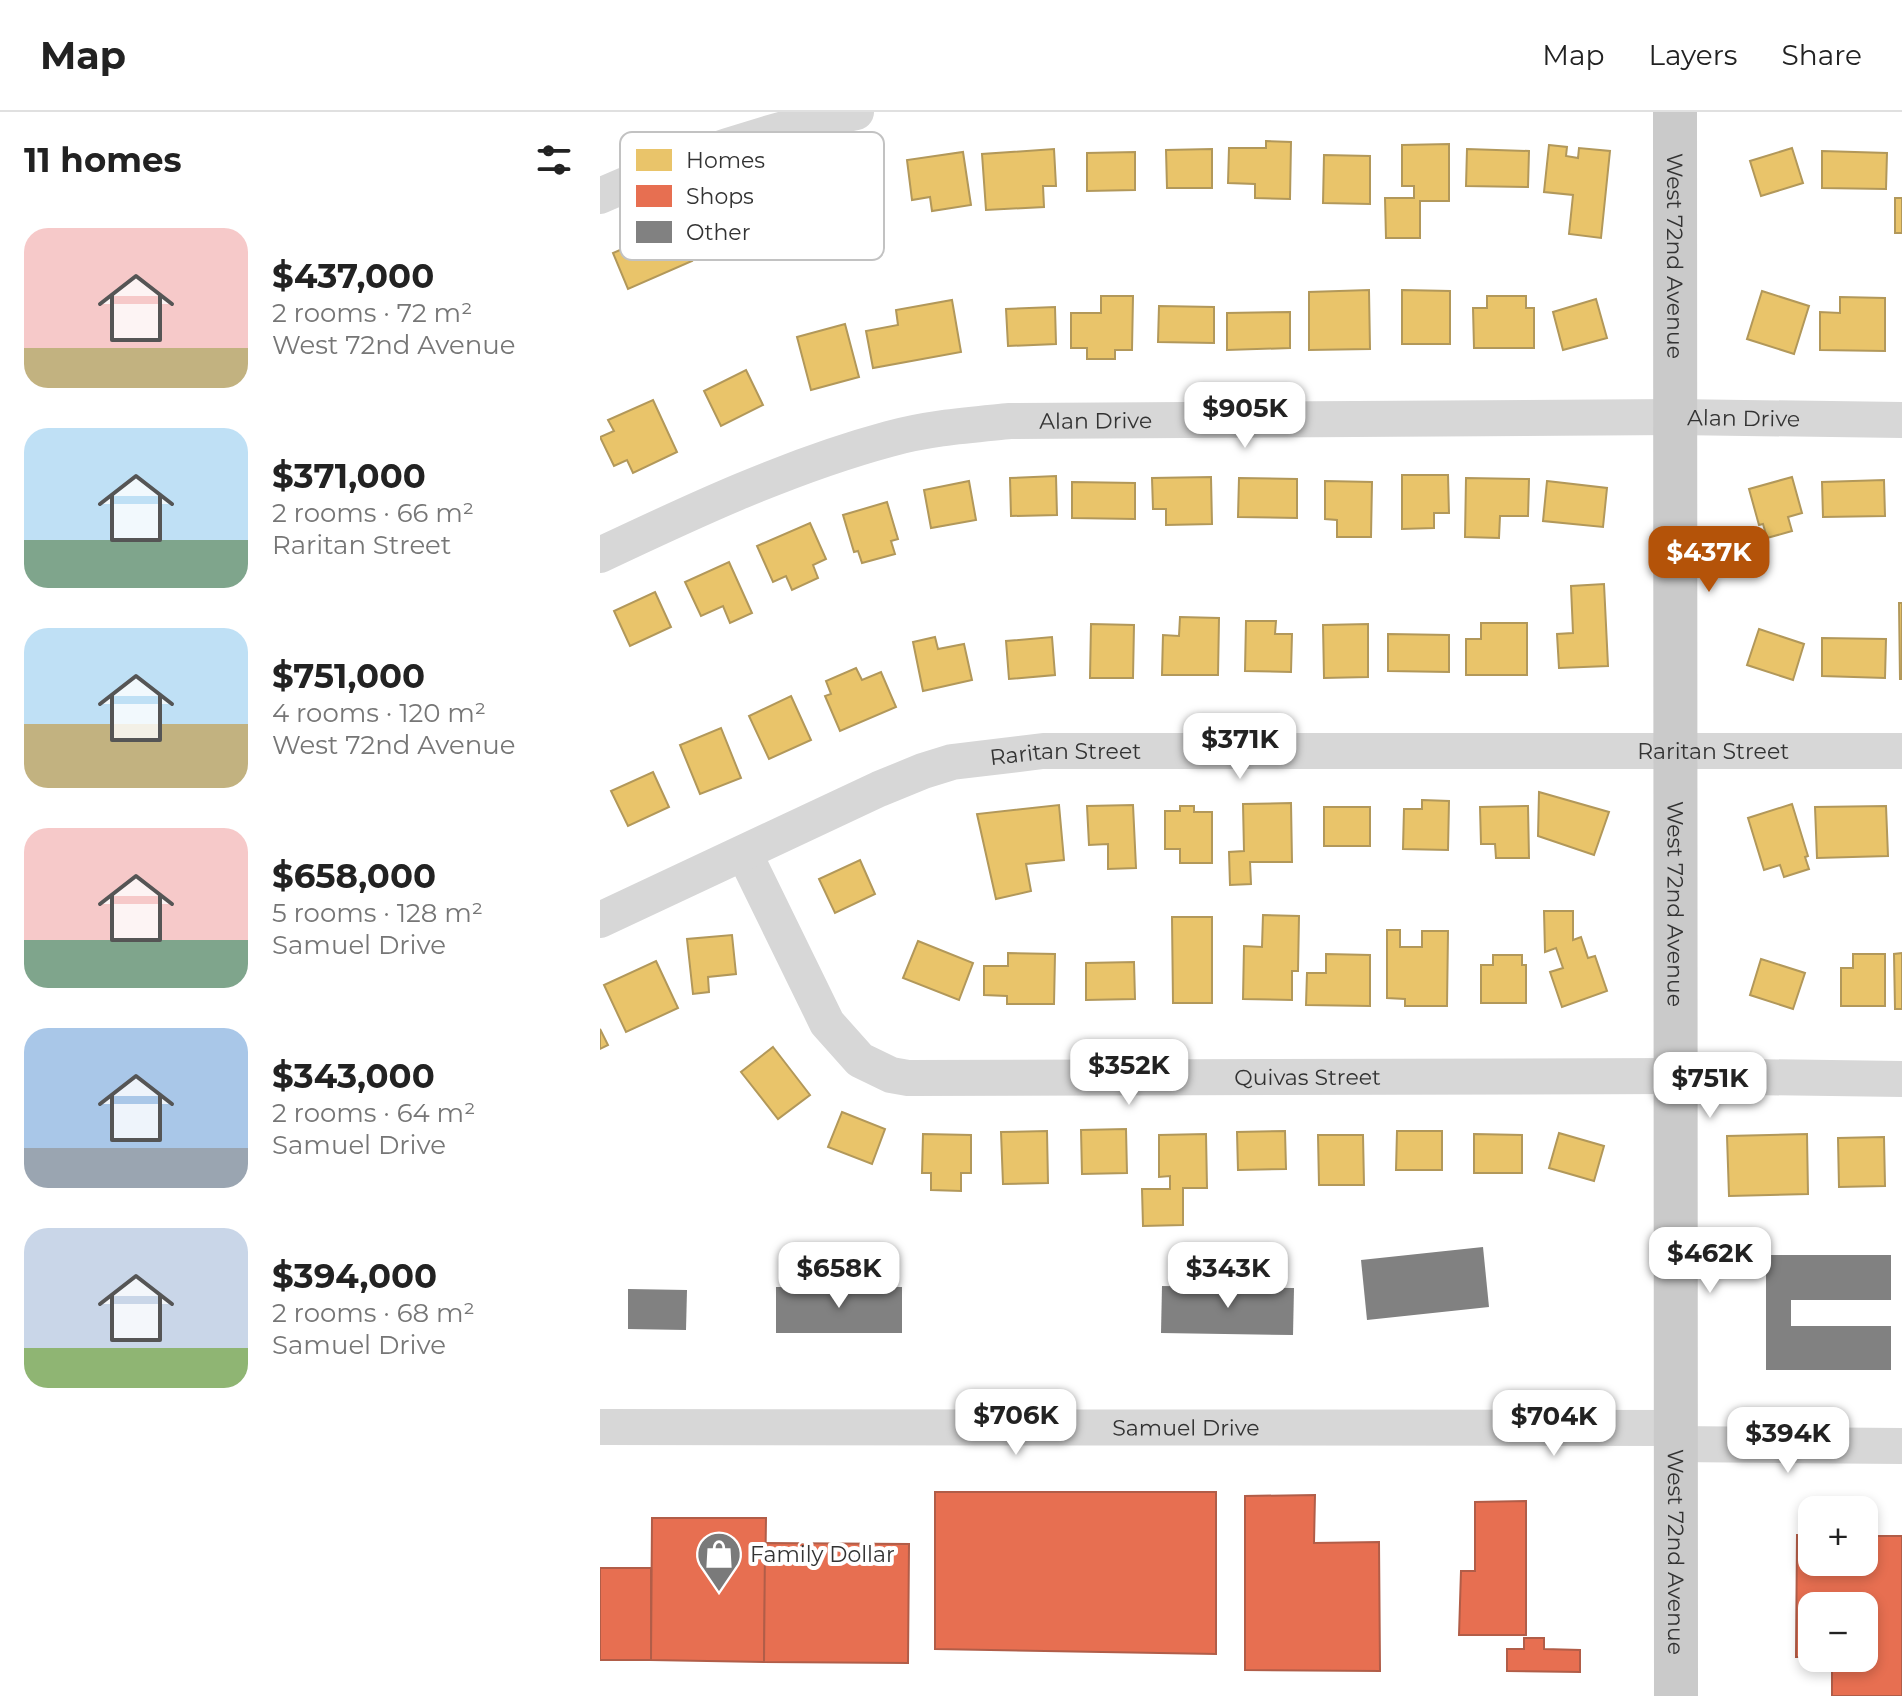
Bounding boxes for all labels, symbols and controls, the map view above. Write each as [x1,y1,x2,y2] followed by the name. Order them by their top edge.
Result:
[40,32,126,79] text: Map
[1542,38,1605,72] text: Map
[1649,38,1738,72] text: Layers
[1782,38,1862,72] text: Share
[620,132,884,260] legend
[532,138,576,182] icon: filters
[24,139,182,181] text: 11 homes
[686,147,765,174] text: Homes
[1661,153,1688,359] street label: West 72nd Avenue
[686,183,754,210] text: Shops
[686,219,750,246] text: Other
[272,255,434,297] text: $437,000
[88,260,184,356] icon: home
[272,297,472,329] text: 2 rooms · 72 m²
[272,329,515,361] text: West 72nd Avenue
[1189,382,1301,450] pin: $905K
[1202,392,1288,424] text: $905K
[1687,404,1800,433] street label: Alan Drive
[1039,407,1152,435] street label: Alan Drive
[272,455,426,497] text: $371,000
[88,460,184,556] icon: home
[272,497,474,529] text: 2 rooms · 66 m²
[1653,526,1765,594] pin: $437K
[272,529,451,561] text: Raritan Street
[1666,536,1752,568] text: $437K
[272,655,425,697] text: $751,000
[88,660,184,756] icon: home
[272,697,486,729] text: 4 rooms · 120 m²
[1184,713,1296,781] pin: $371K
[1201,723,1279,755] text: $371K
[272,729,515,761] text: West 72nd Avenue
[988,738,1141,771] street label: Raritan Street
[1637,738,1789,765] street label: Raritan Street
[1661,801,1689,1007] street label: West 72nd Avenue
[272,855,436,897] text: $658,000
[88,860,184,956] icon: home
[272,897,483,929] text: 5 rooms · 128 m²
[272,929,446,961] text: Samuel Drive
[1073,1039,1185,1107] pin: $352K
[1088,1049,1170,1081] text: $352K
[1654,1052,1766,1120] pin: $751K
[272,1055,435,1097] text: $343,000
[88,1060,184,1156] icon: home
[1672,1062,1748,1094] text: $751K
[1234,1064,1381,1091] street label: Quivas Street
[272,1097,475,1129] text: 2 rooms · 64 m²
[272,1129,446,1161] text: Samuel Drive
[1654,1227,1766,1295] pin: $462K
[1667,1237,1753,1269] text: $462K
[783,1242,895,1310] pin: $658K
[1172,1242,1284,1310] pin: $343K
[796,1252,882,1284] text: $658K
[1186,1252,1270,1284] text: $343K
[272,1255,437,1297] text: $394,000
[88,1260,184,1356] icon: home
[272,1297,475,1329] text: 2 rooms · 68 m²
[272,1329,446,1361] text: Samuel Drive
[960,1389,1072,1457] pin: $706K
[1498,1390,1610,1458] pin: $704K
[973,1399,1059,1431] text: $706K
[1511,1400,1597,1432] text: $704K
[1732,1407,1844,1475] pin: $394K
[1112,1414,1260,1442] street label: Samuel Drive
[1745,1417,1831,1449] text: $394K
[1662,1449,1689,1655] street label: West 72nd Avenue
[1798,1496,1878,1672] map controls
[1798,1496,1878,1576] button: +
[695,1530,743,1593] shop icon: Family Dollar
[750,1541,895,1568] place label: Family Dollar
[1798,1592,1878,1672] button: −

